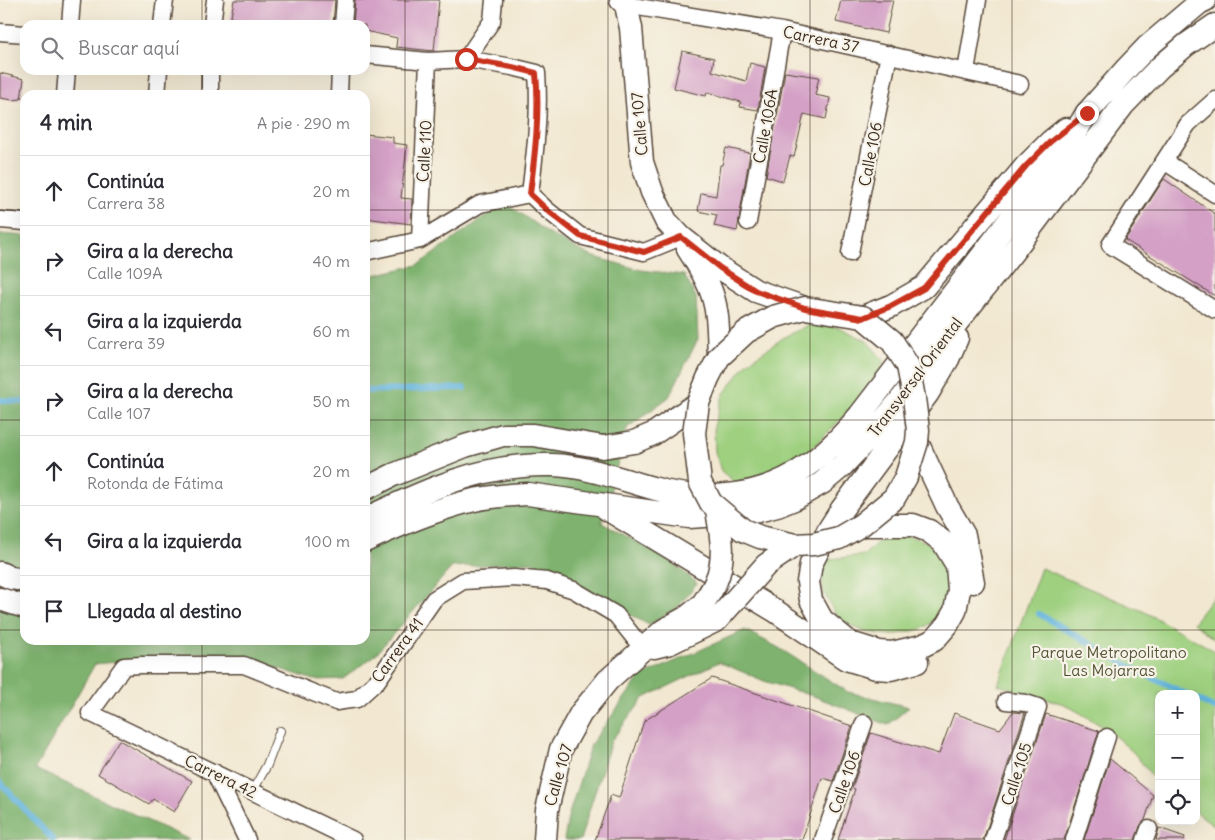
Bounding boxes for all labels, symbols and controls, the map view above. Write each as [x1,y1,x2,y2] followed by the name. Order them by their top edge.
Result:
[20,20,370,75] search box
[781,21,861,57] street label: Carrera 37
[38,34,66,62] icon: search
[78,36,179,60] text: Buscar aquí
[455,48,478,71] route start
[749,87,781,165] street label: Calle 106A
[626,91,652,157] street label: Calle 107
[1076,102,1099,125] route end
[40,109,92,136] text: 4 min
[257,113,350,133] text: A pie · 290 m
[412,119,436,183] street label: Calle 110
[854,120,886,188] street label: Calle 106
[87,169,164,193] text: Continúa
[40,177,68,205] icon: ahead
[313,181,350,201] text: 20 m
[87,193,165,213] text: Carrera 38
[87,239,233,263] text: Gira a la derecha
[40,247,68,275] icon: right
[312,251,350,271] text: 40 m
[87,263,163,283] text: Calle 109A
[87,309,242,333] text: Gira a la izquierda
[864,313,966,441] street label: Transversal Oriental
[40,317,68,345] icon: left
[312,321,350,341] text: 60 m
[87,333,165,353] text: Carrera 39
[87,379,233,403] text: Gira a la derecha
[40,387,68,415] icon: right
[312,391,350,411] text: 50 m
[87,403,151,423] text: Calle 107
[87,449,164,473] text: Continúa
[40,457,68,485] icon: ahead
[313,461,350,481] text: 20 m
[87,473,223,493] text: Rotonda de Fátima
[40,527,68,555] icon: left
[87,529,242,553] text: Gira a la izquierda
[305,531,350,551] text: 100 m
[40,597,68,625] icon: arrive
[87,599,242,623] text: Llegada al destino
[367,614,427,686] street label: Carrera 41
[1031,642,1187,680] park label: Parque Metropolitano Las Mojarras
[1155,690,1200,825] map controls
[1155,690,1200,735] button: +
[1155,735,1200,780] button: −
[996,740,1036,808] street label: Calle 105
[540,742,576,808] street label: Calle 107
[824,748,864,816] street label: Calle 106
[182,750,261,802] street label: Carrera 42
[1155,780,1200,825] button: locate

